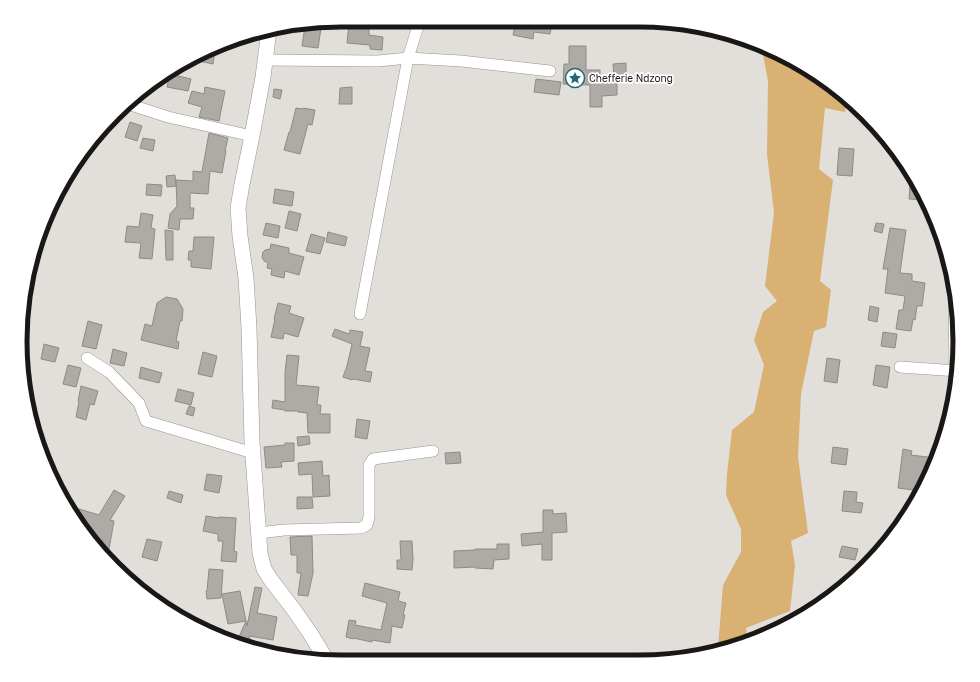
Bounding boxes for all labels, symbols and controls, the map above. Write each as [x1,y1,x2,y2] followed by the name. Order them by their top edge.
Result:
[564,67,586,89] place icon: Chefferie Ndzong
[589,72,673,84] place label: Chefferie Ndzong

